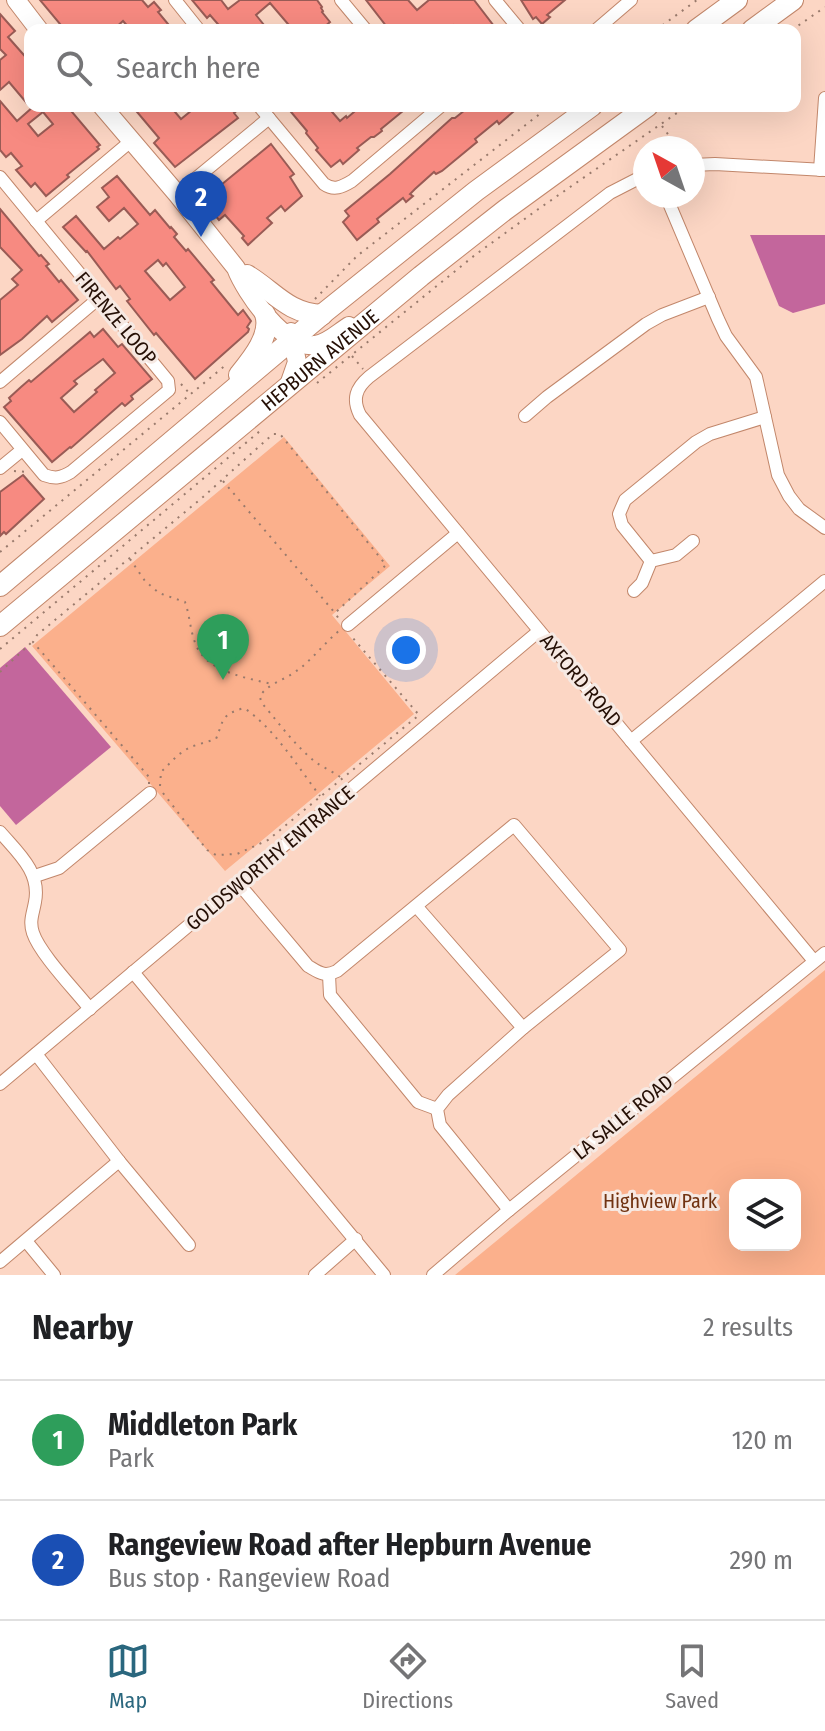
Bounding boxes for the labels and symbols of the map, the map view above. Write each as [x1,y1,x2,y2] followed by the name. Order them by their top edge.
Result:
[633,136,705,208] north arrow
[175,171,227,237] pin: 2
[70,267,162,369] street label: FIRENZE LOOP
[256,304,384,416] street label: HEPBURN AVENUE
[197,614,249,680] pin: 1
[535,629,627,731] street label: AXFORD ROAD
[386,630,426,670] your location
[181,781,359,935] street label: GOLDSWORTHY ENTRANCE
[568,1069,678,1165] street label: LA SALLE ROAD
[603,1189,718,1213] park label: Highview Park

